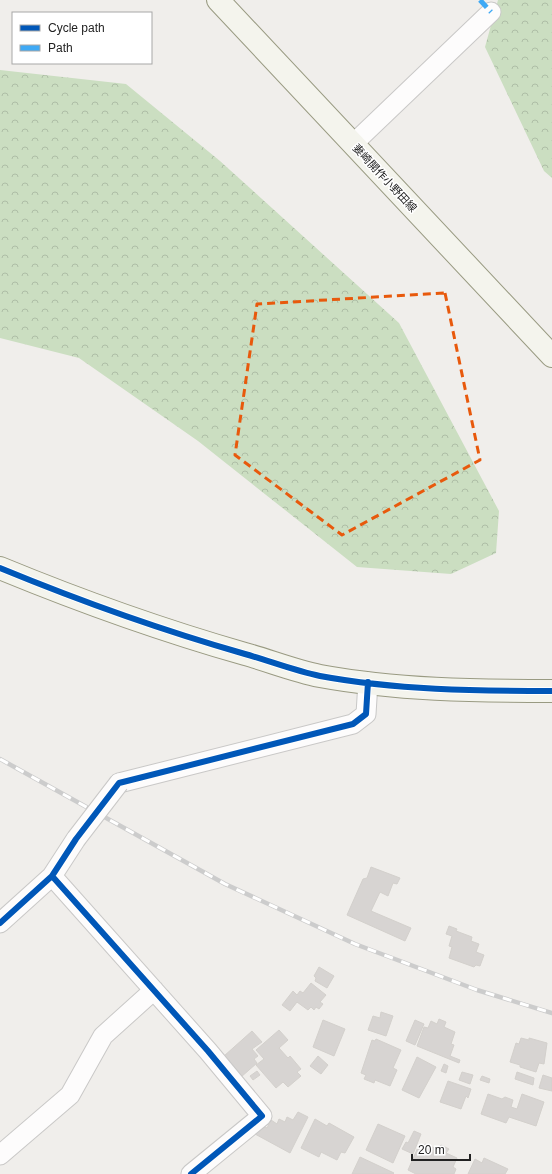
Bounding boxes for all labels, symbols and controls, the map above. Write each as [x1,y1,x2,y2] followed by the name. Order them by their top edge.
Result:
[12,12,152,64] legend
[48,21,105,35] text: Cycle path
[48,41,73,55] text: Path
[351,142,419,214] street label: 妻崎開作小野田線
[412,1136,470,1162] scale bar
[418,1143,445,1157] text: 20 m

